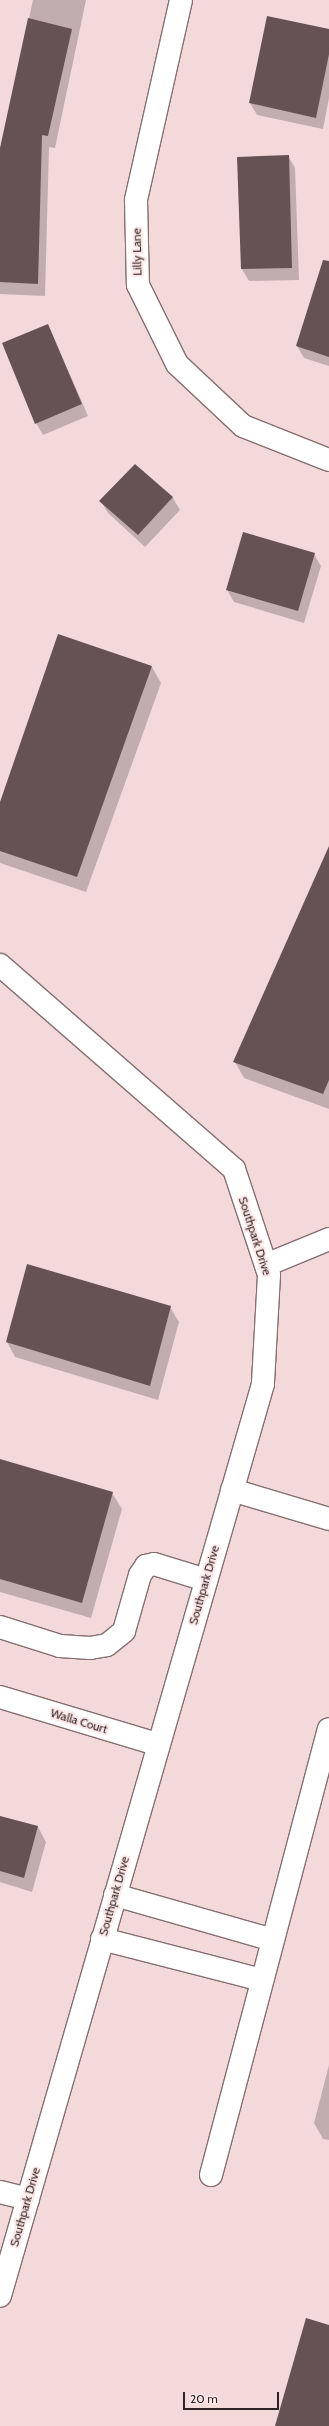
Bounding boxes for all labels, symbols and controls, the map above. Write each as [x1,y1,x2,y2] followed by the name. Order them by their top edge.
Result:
[129,228,145,276] street label: Lilly Lane
[236,1195,274,1277] street label: Southpark Drive
[186,1544,222,1626] street label: Southpark Drive
[49,1706,109,1736] street label: Walla Court
[96,1855,132,1937] street label: Southpark Drive
[7,2166,43,2248] street label: Southpark Drive
[185,2384,281,2410] scale bar
[190,2391,218,2406] text: 20 m

